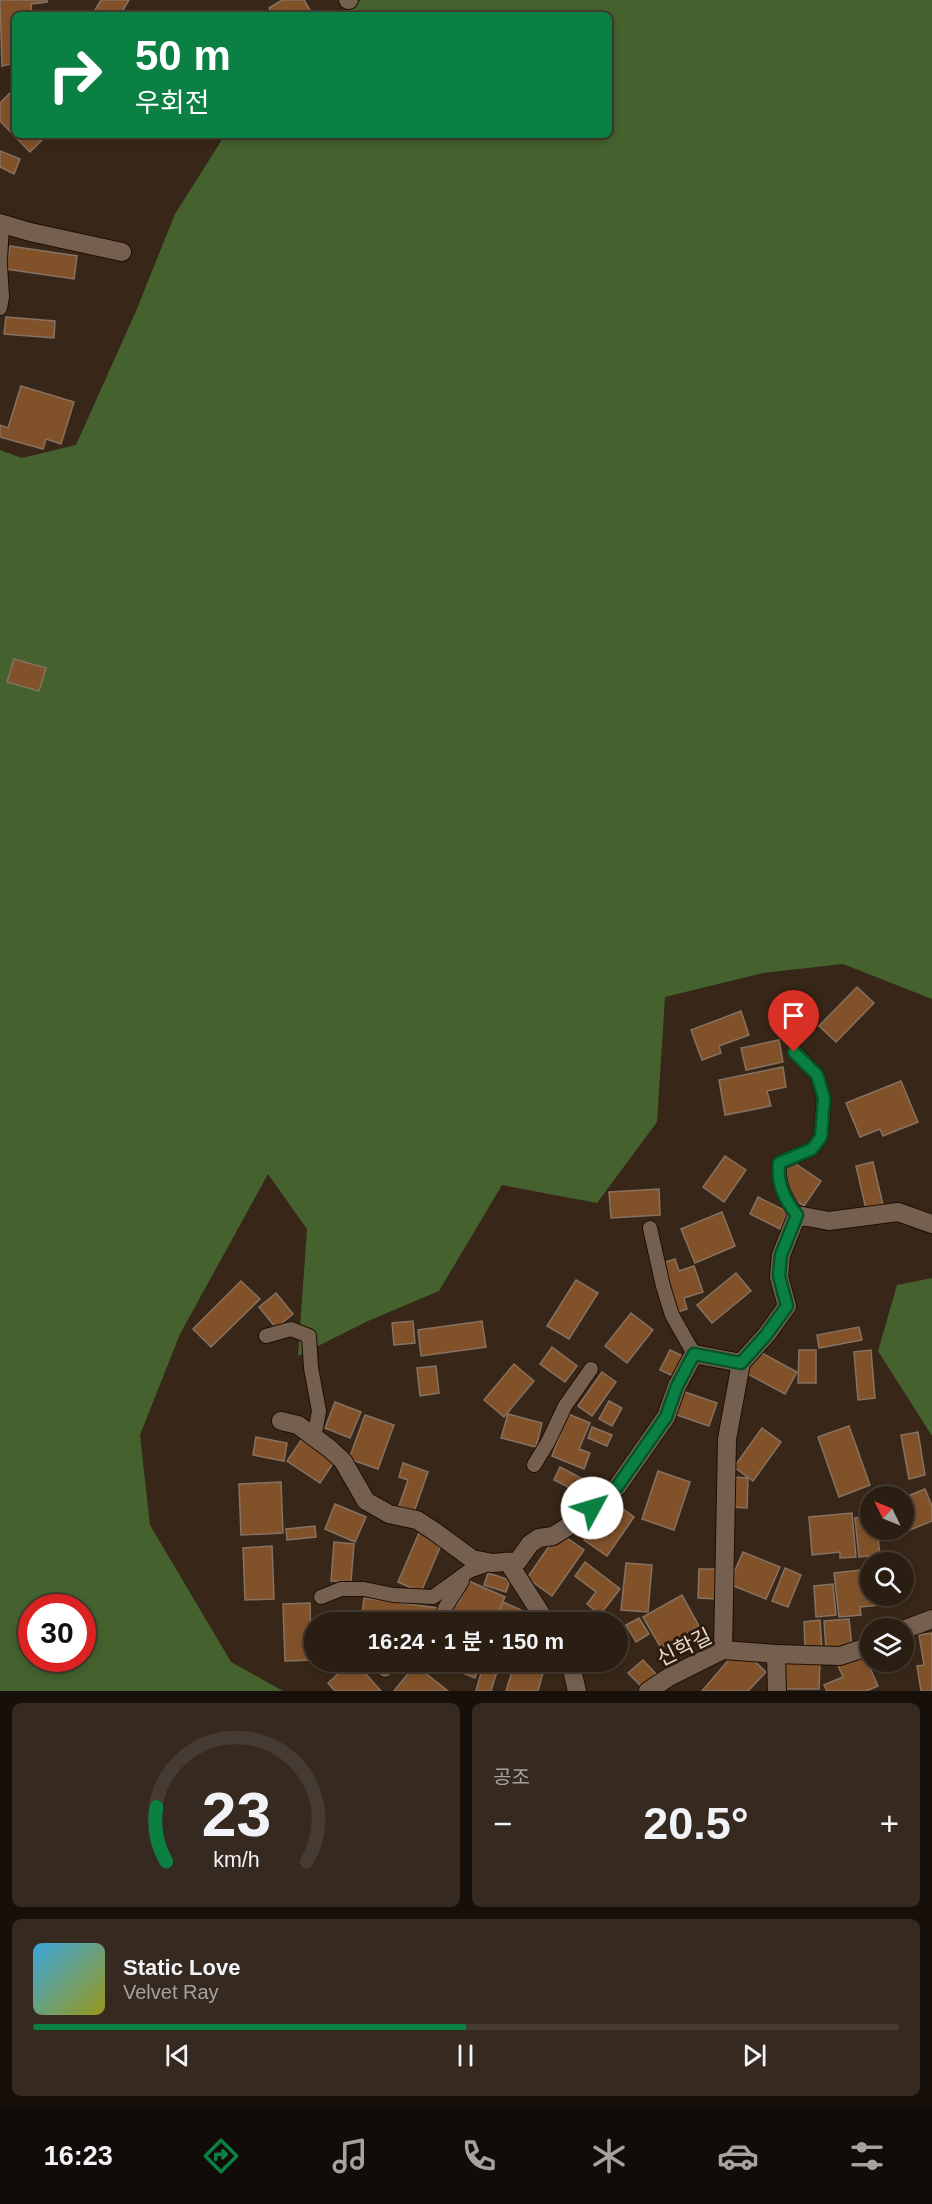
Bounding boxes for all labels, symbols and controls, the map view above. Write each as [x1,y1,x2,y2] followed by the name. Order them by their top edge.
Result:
[135,32,231,79] text: 50 m
[36,36,114,114] icon: right
[135,88,210,118] text: 우회전
[768,990,819,1052] pin
[777,999,810,1032] icon: arrive
[560,1476,624,1540] position arrow
[860,1486,914,1540] north arrow
[860,1486,914,1672] map controls
[860,1552,914,1606] button: search
[18,1594,96,1672] speed limit sign: 30
[860,1618,914,1672] button: layers
[653,1624,715,1670] street label: 신학길
[368,1629,564,1654] text: 16:24 · 1 분 · 150 m
[493,1766,530,1788] text: 공조
[201,1780,271,1849] text: 23
[643,1798,749,1849] text: 20.5°
[493,1805,512,1842] text: −
[880,1805,899,1842] text: +
[213,1848,259,1872] text: km/h
[123,1955,240,1980] text: Static Love
[123,1981,219,2003] text: Velvet Ray
[161,2039,194,2072] icon: previous
[449,2039,482,2072] icon: pause
[738,2039,771,2072] icon: next
[200,2135,242,2177] icon: directions
[329,2135,371,2177] icon: music
[458,2135,500,2177] icon: phone
[588,2135,630,2177] icon: climate
[717,2135,759,2177] icon: car
[846,2135,888,2177] icon: filters
[44,2141,113,2171] text: 16:23

